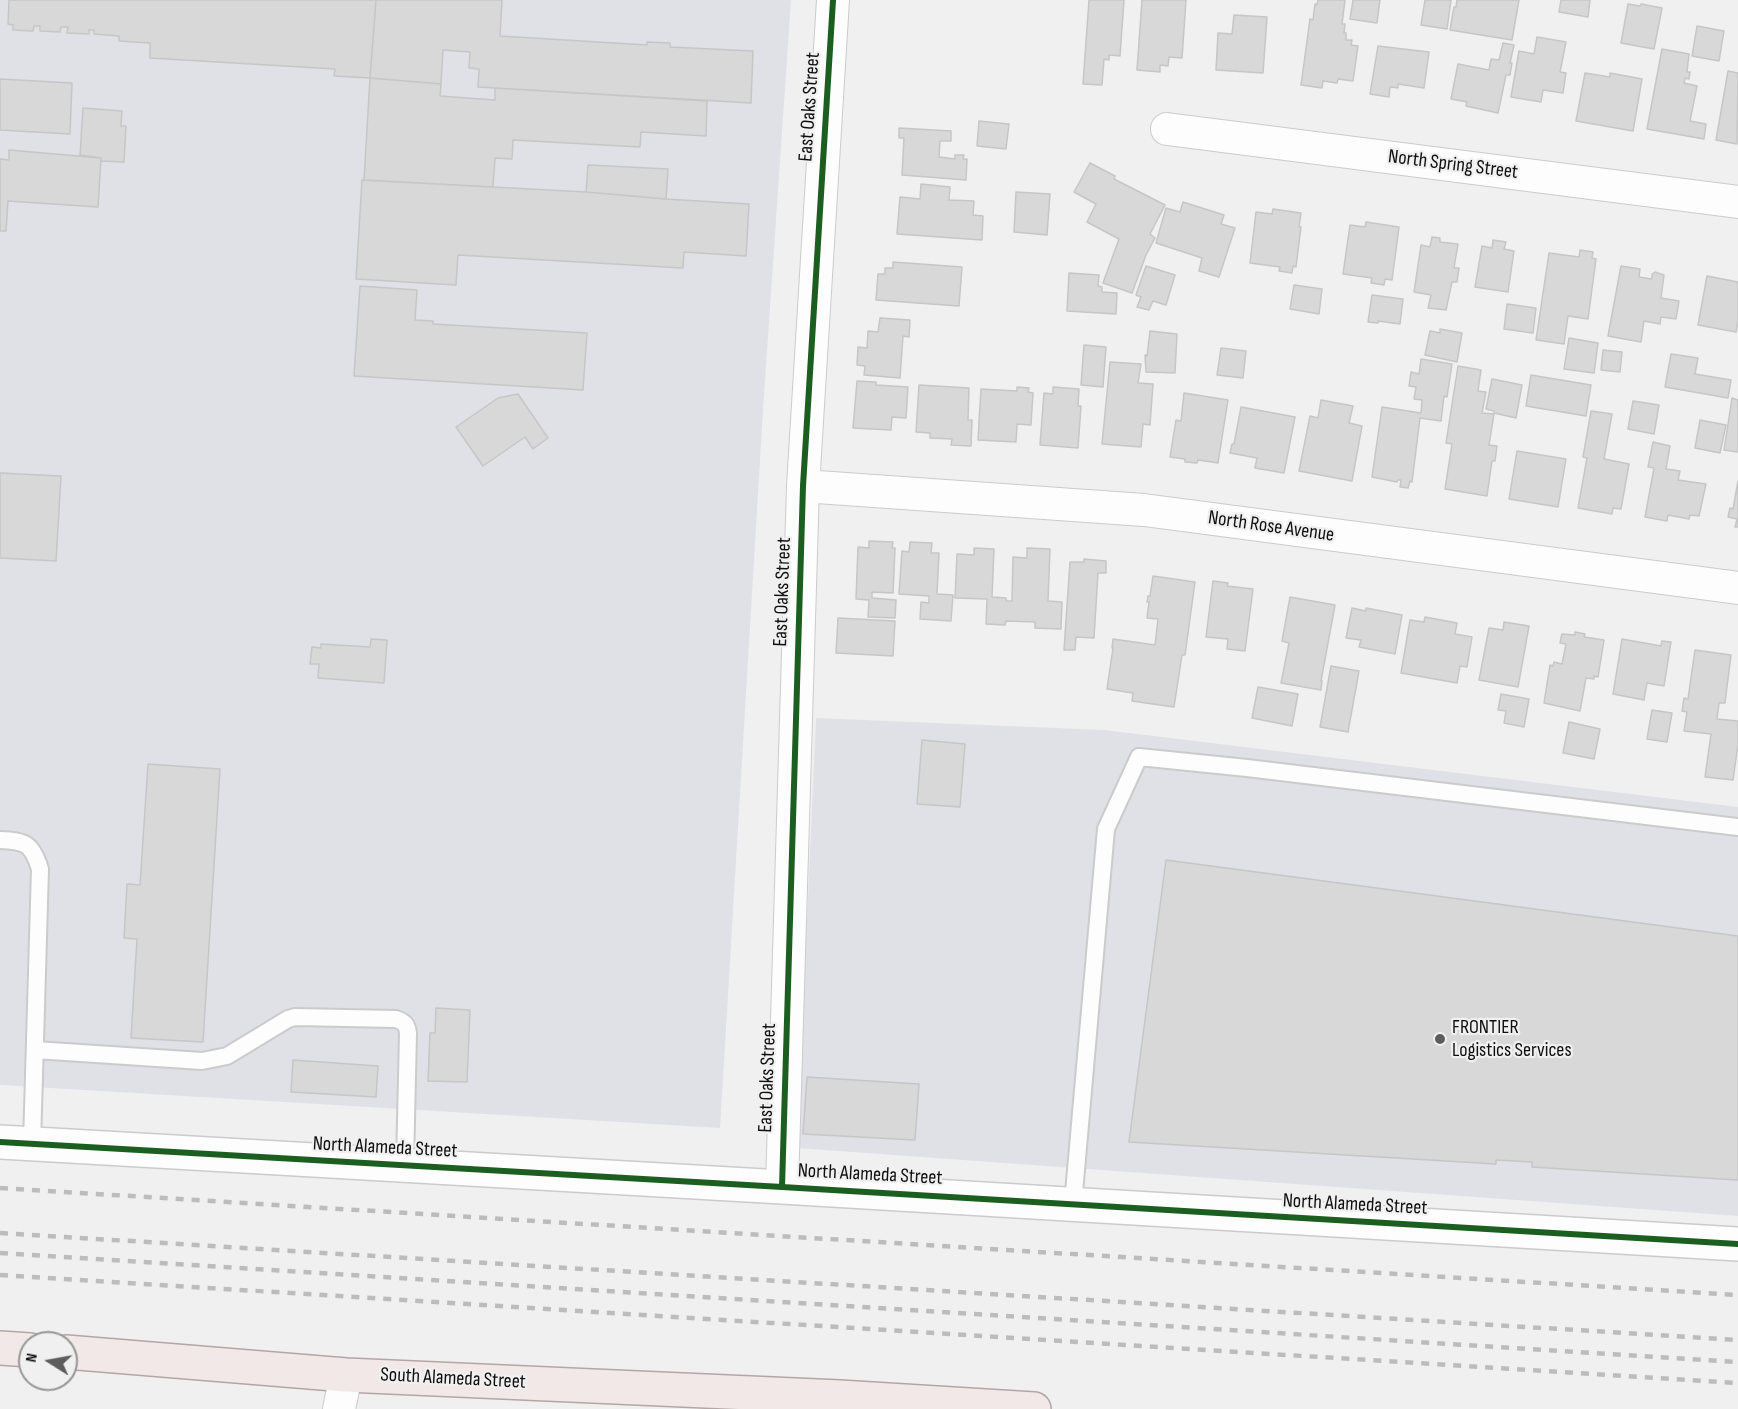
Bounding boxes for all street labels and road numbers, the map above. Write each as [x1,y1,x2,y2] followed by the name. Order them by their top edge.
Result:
[794,52,826,162] street label: East Oaks Street
[1387,145,1519,185] street label: North Spring Street
[1206,506,1336,548] street label: North Rose Avenue
[769,537,797,647] street label: East Oaks Street
[754,1023,782,1133] street label: East Oaks Street
[312,1132,458,1164] street label: North Alameda Street
[797,1159,943,1191] street label: North Alameda Street
[1282,1189,1428,1221] street label: North Alameda Street
[380,1363,526,1395] street label: South Alameda Street

